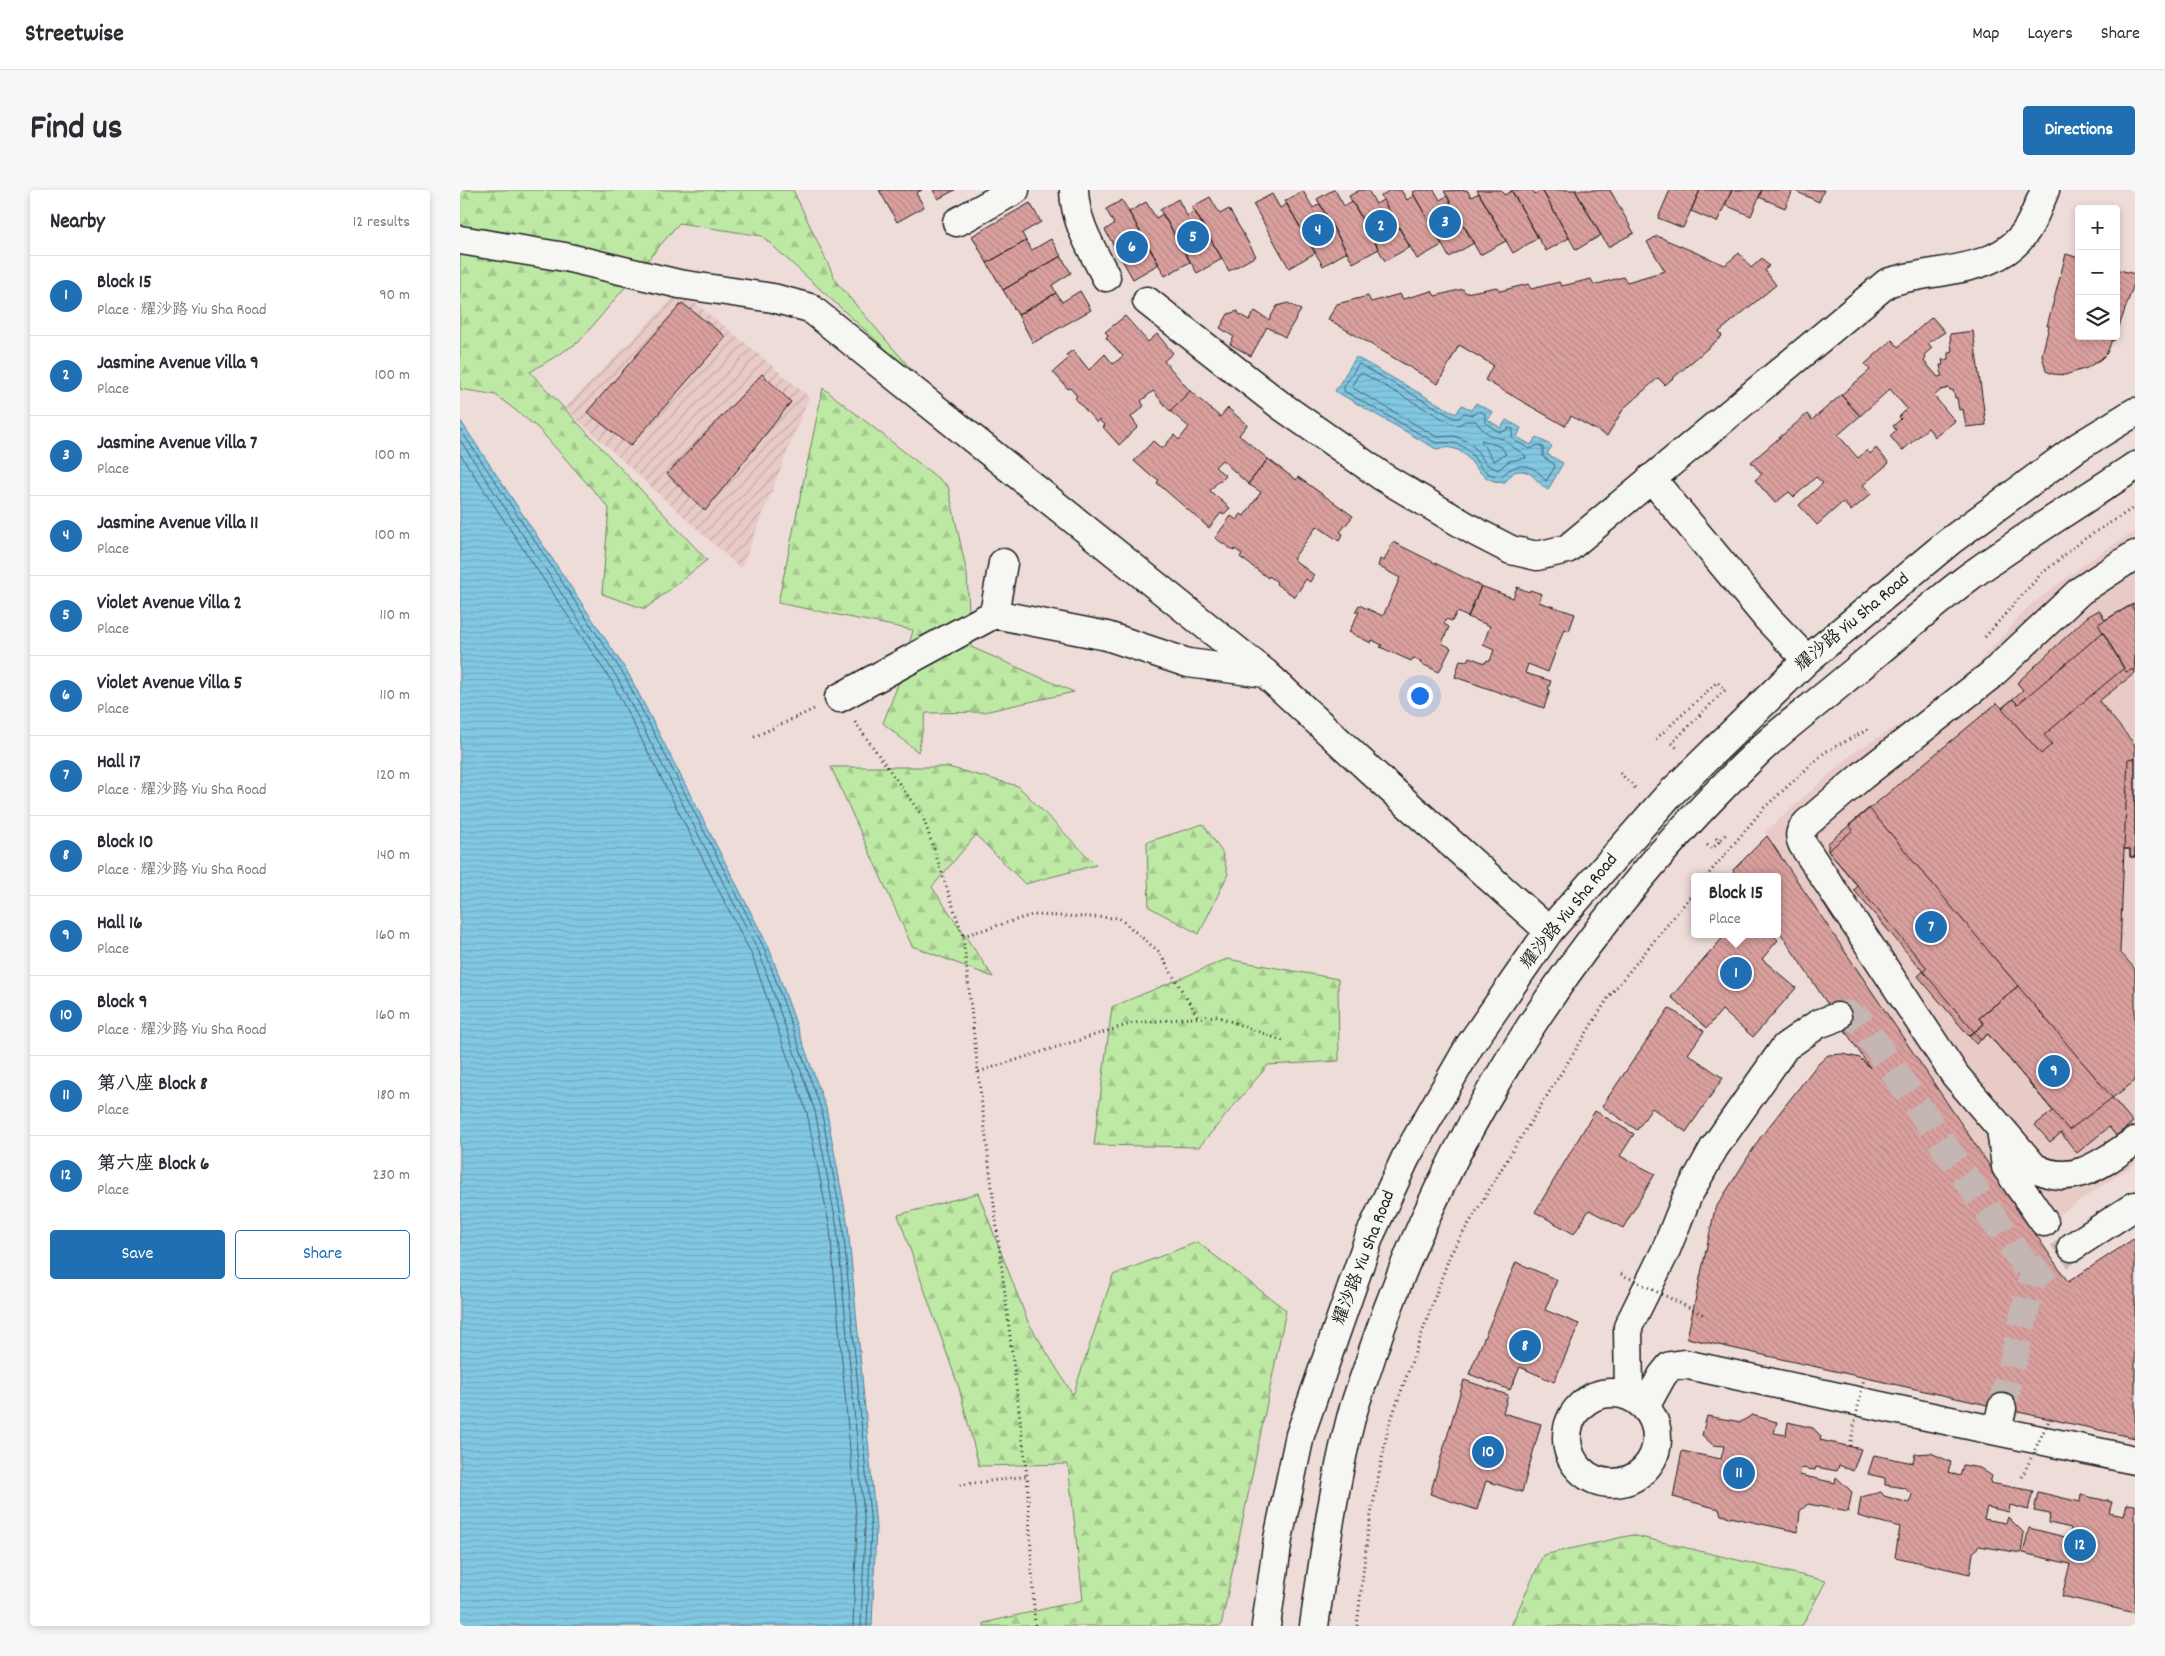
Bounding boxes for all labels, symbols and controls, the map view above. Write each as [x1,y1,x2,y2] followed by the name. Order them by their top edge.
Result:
[25,18,124,52] text: Streetwise
[1972,22,1999,47] text: Map
[2027,22,2073,47] text: Layers
[2101,22,2140,47] text: Share
[30,105,122,155] text: Find us
[2023,106,2135,155] button: Directions
[1429,203,1461,241] pin: 3
[2075,205,2120,340] map controls
[2075,205,2120,250] button: +
[1365,207,1397,245] pin: 2
[50,208,105,238] text: Nearby
[353,211,410,234] text: 12 results
[1302,211,1334,249] pin: 4
[1177,218,1209,256] pin: 5
[1116,228,1148,266] pin: 6
[2075,250,2120,295] button: −
[97,270,152,297] text: Block 15
[64,284,68,307] text: 1
[379,284,410,307] text: 90 m
[2075,295,2120,340] button: layers
[97,299,267,322] text: Place · 耀沙路 Yiu Sha Road
[97,351,259,378] text: Jasmine Avenue Villa 9
[63,364,70,387] text: 2
[374,364,410,387] text: 100 m
[97,378,129,401] text: Place
[97,431,257,458] text: Jasmine Avenue Villa 7
[62,444,70,467] text: 3
[374,444,410,467] text: 100 m
[97,458,129,481] text: Place
[97,511,258,538] text: Jasmine Avenue Villa 11
[63,524,69,547] text: 4
[374,524,410,547] text: 100 m
[97,538,129,561] text: Place
[1790,568,1916,678] street label: 耀沙路 Yiu Sha Road
[97,591,242,618] text: Violet Avenue Villa 2
[62,604,70,627] text: 5
[380,604,410,627] text: 110 m
[97,618,129,641] text: Place
[97,671,242,698] text: Violet Avenue Villa 5
[1407,683,1433,709] your location
[62,684,70,707] text: 6
[380,684,410,707] text: 110 m
[97,698,129,721] text: Place
[97,750,140,777] text: Hall 17
[63,764,69,787] text: 7
[376,764,410,787] text: 120 m
[97,779,267,802] text: Place · 耀沙路 Yiu Sha Road
[97,830,153,857] text: Block 10
[63,844,69,867] text: 8
[376,844,410,867] text: 140 m
[1516,849,1624,975] street label: 耀沙路 Yiu Sha Road
[97,859,267,882] text: Place · 耀沙路 Yiu Sha Road
[1691,873,1781,938] popup
[1709,881,1763,908] text: Block 15
[1709,908,1741,931] text: Place
[1915,908,1947,946] pin: 7
[97,911,143,938] text: Hall 16
[62,924,70,947] text: 9
[375,924,410,947] text: 160 m
[97,938,129,961] text: Place
[1720,954,1752,992] pin: 1
[97,990,147,1017] text: Block 9
[60,1004,72,1027] text: 10
[375,1004,410,1027] text: 160 m
[97,1019,267,1042] text: Place · 耀沙路 Yiu Sha Road
[2038,1052,2070,1090] pin: 9
[97,1072,208,1099] text: 第八座 Block 8
[62,1084,70,1107] text: 11
[377,1084,410,1107] text: 180 m
[97,1099,129,1122] text: Place
[97,1152,209,1179] text: 第六座 Block 6
[61,1164,71,1187] text: 12
[373,1164,410,1187] text: 230 m
[97,1179,129,1202] text: Place
[1328,1187,1402,1329] street label: 耀沙路 Yiu Sha Road
[50,1230,225,1279] button: Save
[235,1230,410,1279] button: Share
[1509,1327,1541,1365] pin: 8
[1472,1433,1504,1471] pin: 10
[1723,1454,1755,1492] pin: 11
[2064,1526,2096,1564] pin: 12

